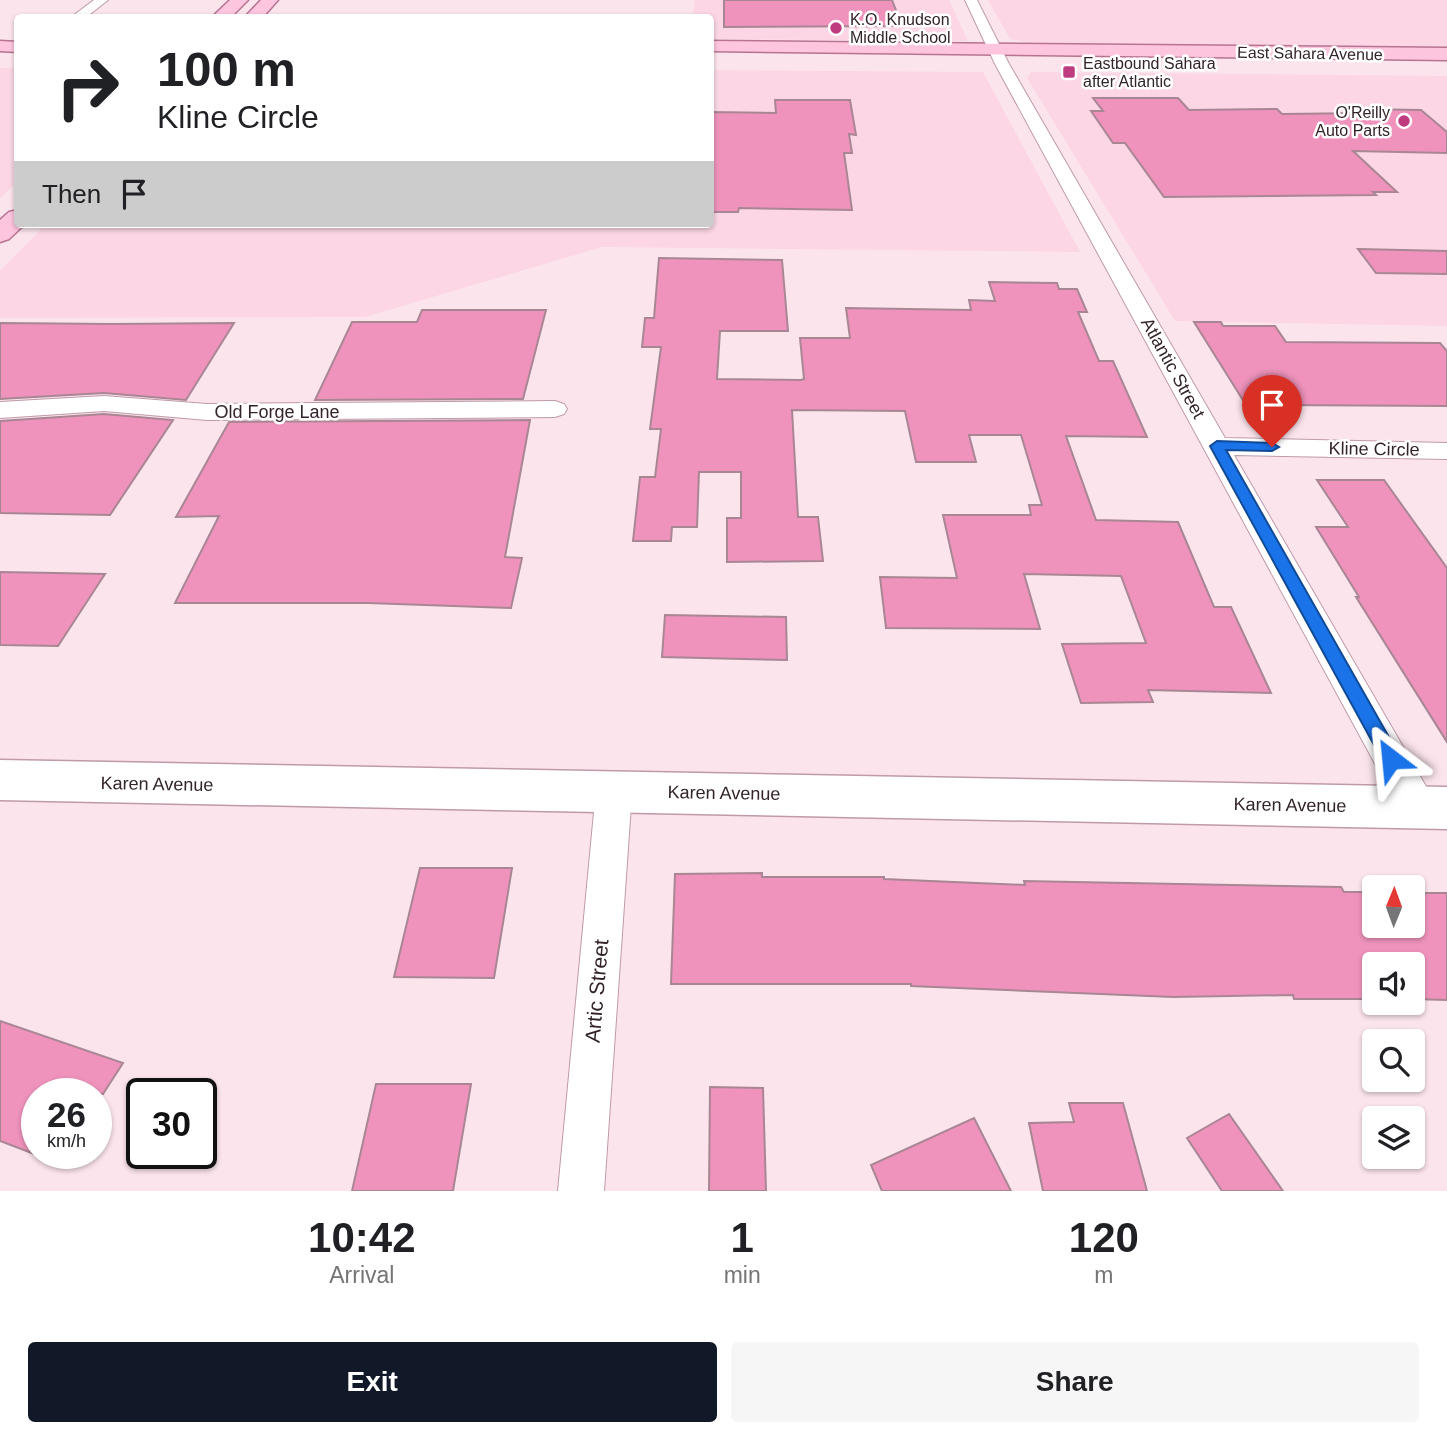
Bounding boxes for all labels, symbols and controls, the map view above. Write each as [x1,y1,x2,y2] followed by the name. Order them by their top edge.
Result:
[850,11,951,46] place label: K.O. Knudson Middle School
[828,20,844,36] marker: K.O. Knudson Middle School
[42,42,133,133] icon: right
[157,42,296,96] text: 100 m
[1237,44,1383,63] street label: East Sahara Avenue
[1083,55,1216,90] place label: Eastbound Sahara after Atlantic
[1061,64,1077,80] marker: Eastbound Sahara after Atlantic
[157,99,319,135] text: Kline Circle
[1315,104,1390,139] place label: O'Reilly Auto Parts
[1396,113,1412,129] marker: O'Reilly Auto Parts
[115,175,153,213] icon: arrive
[42,179,101,209] text: Then
[1137,314,1209,422] street label: Atlantic Street
[1242,375,1302,447] pin
[1253,386,1291,424] icon: arrive
[214,402,340,422] street label: Old Forge Lane
[1328,438,1420,460] street label: Kline Circle
[1354,722,1428,796] position arrow
[100,773,214,795] street label: Karen Avenue
[667,782,781,804] street label: Karen Avenue
[1233,794,1347,816] street label: Karen Avenue
[1362,875,1424,938] north arrow
[1362,875,1425,1169] map controls
[581,938,612,1044] street label: Artic Street
[1362,952,1425,1015] button: sound
[1362,1029,1425,1092] button: search
[126,1078,217,1169] speed limit sign: 30
[47,1095,86,1134] text: 26
[1362,1106,1425,1169] button: layers
[47,1131,86,1151] text: km/h
[308,1214,416,1261] text: 10:42
[730,1214,754,1261] text: 1
[1069,1214,1139,1261] text: 120
[329,1262,394,1288] text: Arrival
[724,1262,761,1288] text: min
[1094,1262,1113,1288] text: m
[28,1342,717,1422] button: Exit
[731,1342,1419,1422] button: Share

